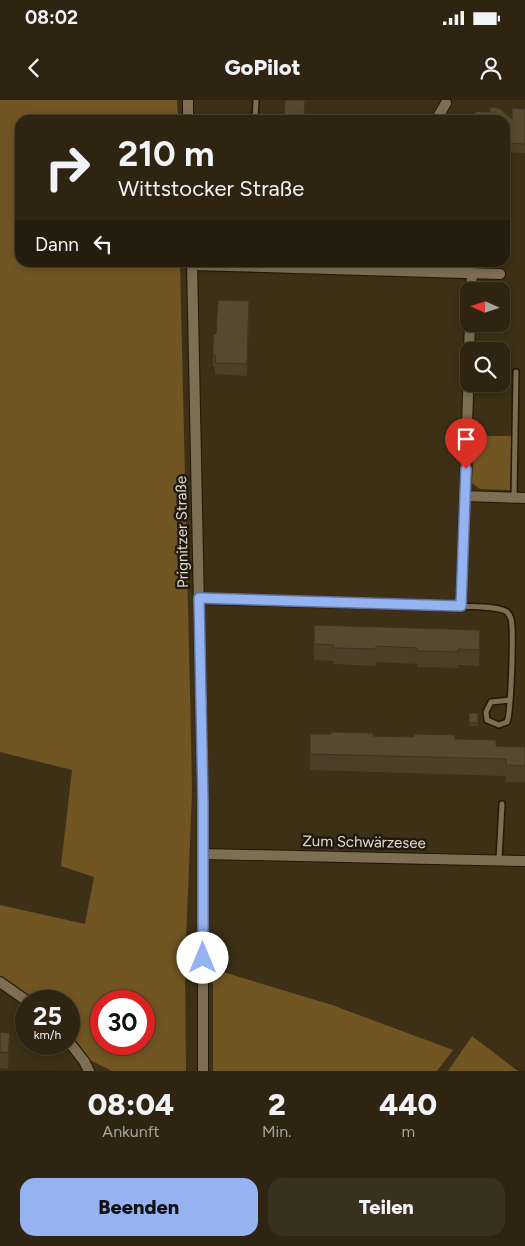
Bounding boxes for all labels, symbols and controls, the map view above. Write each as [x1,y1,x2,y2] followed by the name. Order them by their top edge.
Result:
[25,6,78,29] text: 08:02
[20,54,48,82] icon: back
[224,54,301,81] text: GoPilot
[477,54,505,82] icon: person
[118,133,215,175] text: 210 m
[35,135,100,200] icon: right
[118,175,304,202] text: Wittstocker Straße
[89,230,117,258] icon: left
[35,233,79,256] text: Dann
[460,282,510,332] north arrow
[460,282,510,392] map controls
[460,342,510,392] button: search
[445,418,487,469] pin
[452,425,480,453] icon: arrive
[172,476,192,588] street label: Prignitzer Straße
[302,832,426,852] street label: Zum Schwärzesee
[176,931,228,983] position arrow
[90,990,155,1055] speed limit sign: 30
[33,1001,62,1031] text: 25
[34,1028,61,1042] text: km/h
[88,1086,174,1123] text: 08:04
[268,1086,286,1123] text: 2
[379,1086,437,1123] text: 440
[102,1122,160,1141] text: Ankunft
[262,1122,291,1141] text: Min.
[401,1122,415,1141] text: m
[20,1178,258,1236] button: Beenden
[268,1178,505,1236] button: Teilen

